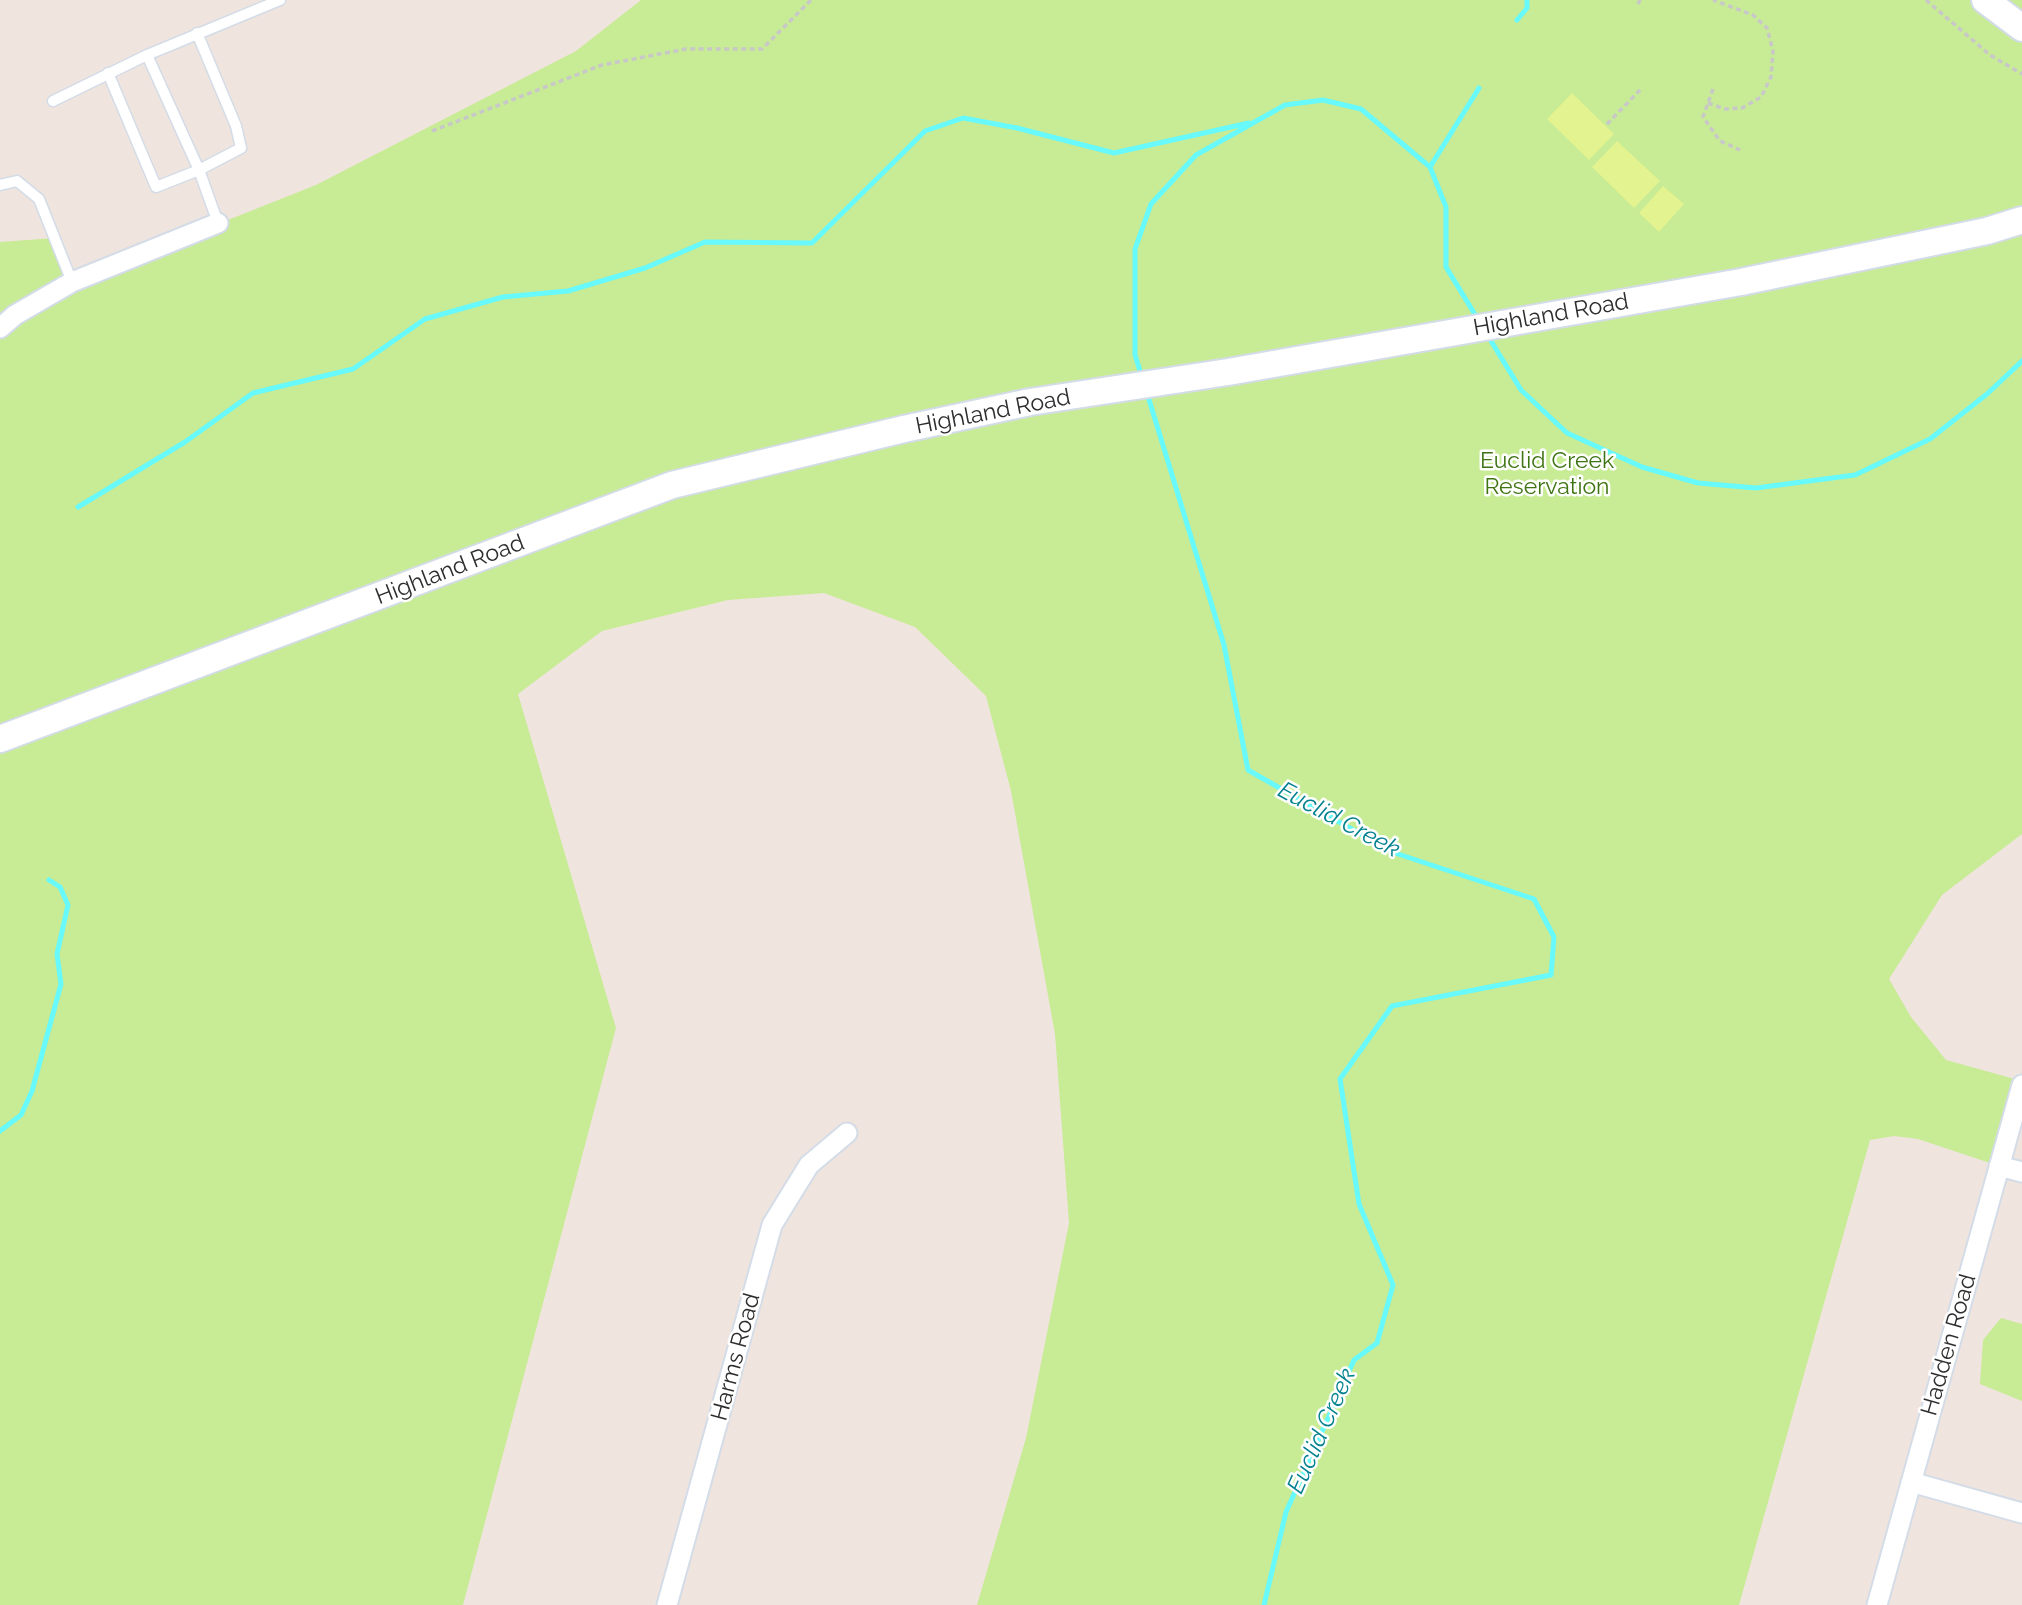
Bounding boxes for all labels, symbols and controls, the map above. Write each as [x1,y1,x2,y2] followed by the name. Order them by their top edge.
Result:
[1471,288,1631,342] street label: Highland Road
[913,383,1073,441] street label: Highland Road
[1480,447,1614,501] park label: Euclid Creek Reservation
[372,529,528,611] street label: Highland Road
[1273,776,1405,864] water label: Euclid Creek
[1916,1271,1982,1419] street label: Hadden Road
[706,1290,766,1424] street label: Harms Road
[1282,1364,1362,1498] water label: Euclid Creek

